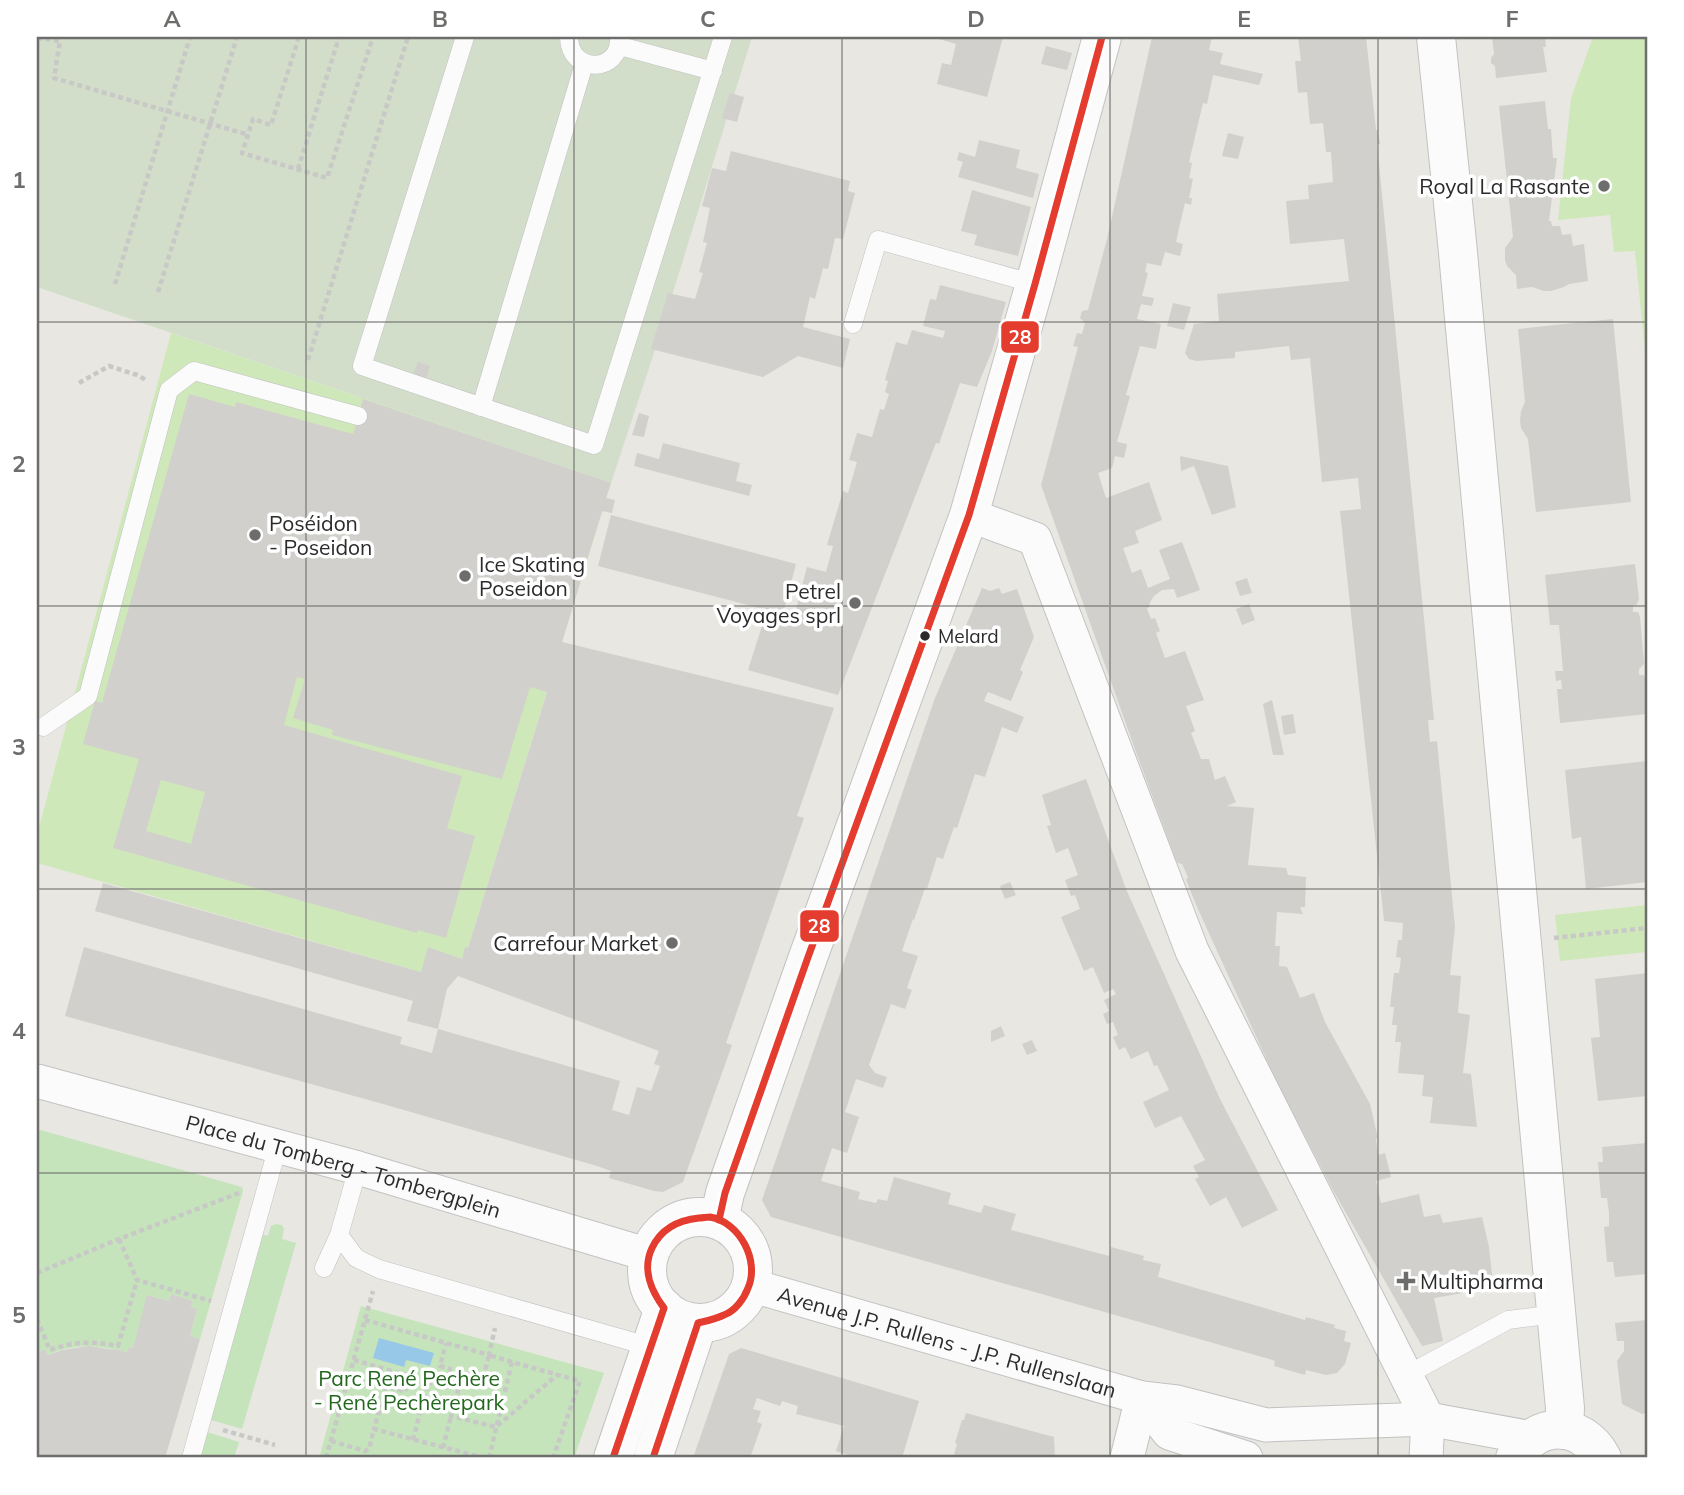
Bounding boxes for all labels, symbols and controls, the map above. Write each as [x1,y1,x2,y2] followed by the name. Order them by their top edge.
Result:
[163,4,181,33] text: A
[432,4,448,33] text: B
[700,4,716,33] text: C
[967,4,985,33] text: D
[1237,4,1251,33] text: E
[1505,4,1519,33] text: F
[12,165,26,194] text: 1
[1419,173,1590,199] place label: Royal La Rasante
[1596,178,1612,194] marker: Royal La Rasante
[1000,320,1040,354] line badge: 28
[1009,325,1031,349] text: 28
[12,449,26,478] text: 2
[269,510,372,560] place label: Poséidon - Poseidon
[247,527,263,543] marker: Poséidon - Poseidon
[479,551,585,601] place label: Ice Skating Poseidon
[457,568,473,584] marker: Ice Skating Poseidon
[717,578,841,628] place label: Petrel Voyages sprl
[847,595,863,611] marker: Petrel Voyages sprl
[938,624,999,648] place label: Melard
[918,629,932,643] marker: Melard
[12,732,26,761] text: 3
[799,909,840,943] line badge: 28
[808,914,830,938] text: 28
[493,930,658,956] place label: Carrefour Market
[664,935,680,951] marker: Carrefour Market
[12,1016,26,1045] text: 4
[183,1109,504,1223] street label: Place du Tomberg - Tombergplein
[1420,1268,1544,1294] place label: Multipharma
[1398,1273,1414,1289] marker: Multipharma
[775,1281,1119,1403] street label: Avenue J.P. Rullens - J.P. Rullenslaan
[12,1300,26,1329] text: 5
[314,1365,505,1415] park label: Parc René Pechère - René Pechèrepark

